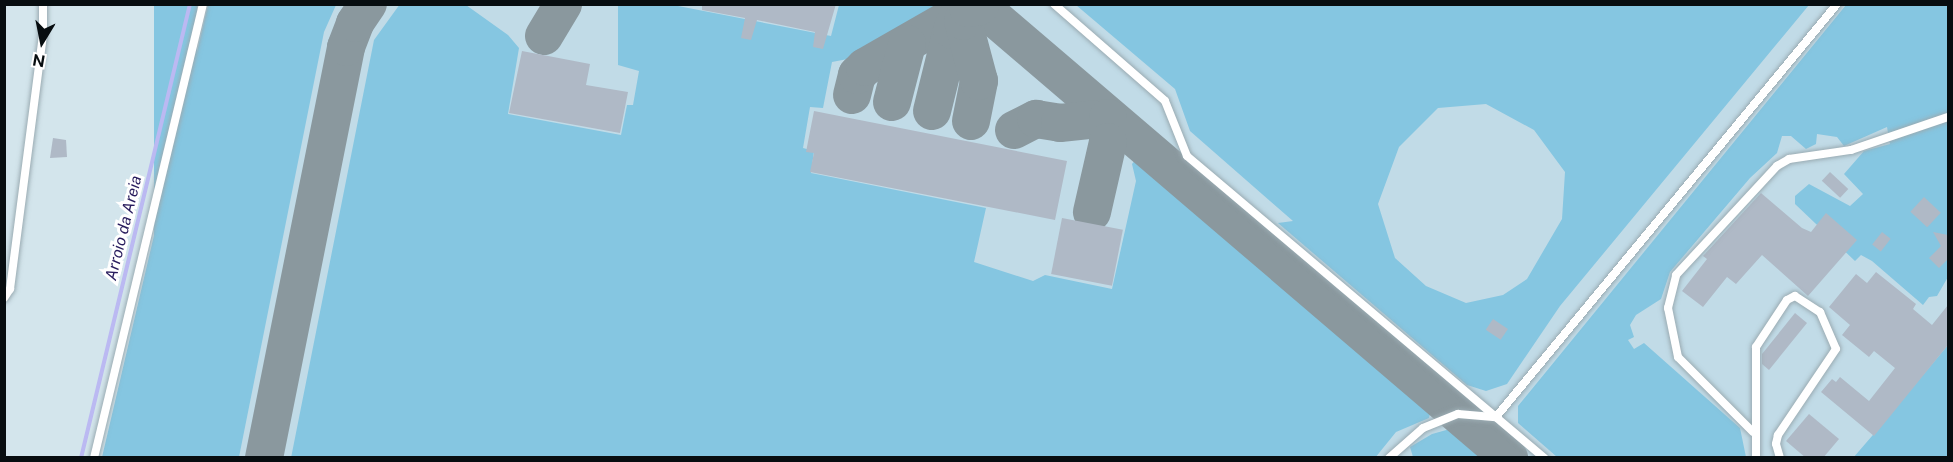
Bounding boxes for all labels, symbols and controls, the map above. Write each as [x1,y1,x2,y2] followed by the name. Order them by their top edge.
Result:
[12,12,72,72] north arrow
[31,50,47,71] text: N
[102,173,146,283] water label: Arroio da Areia

